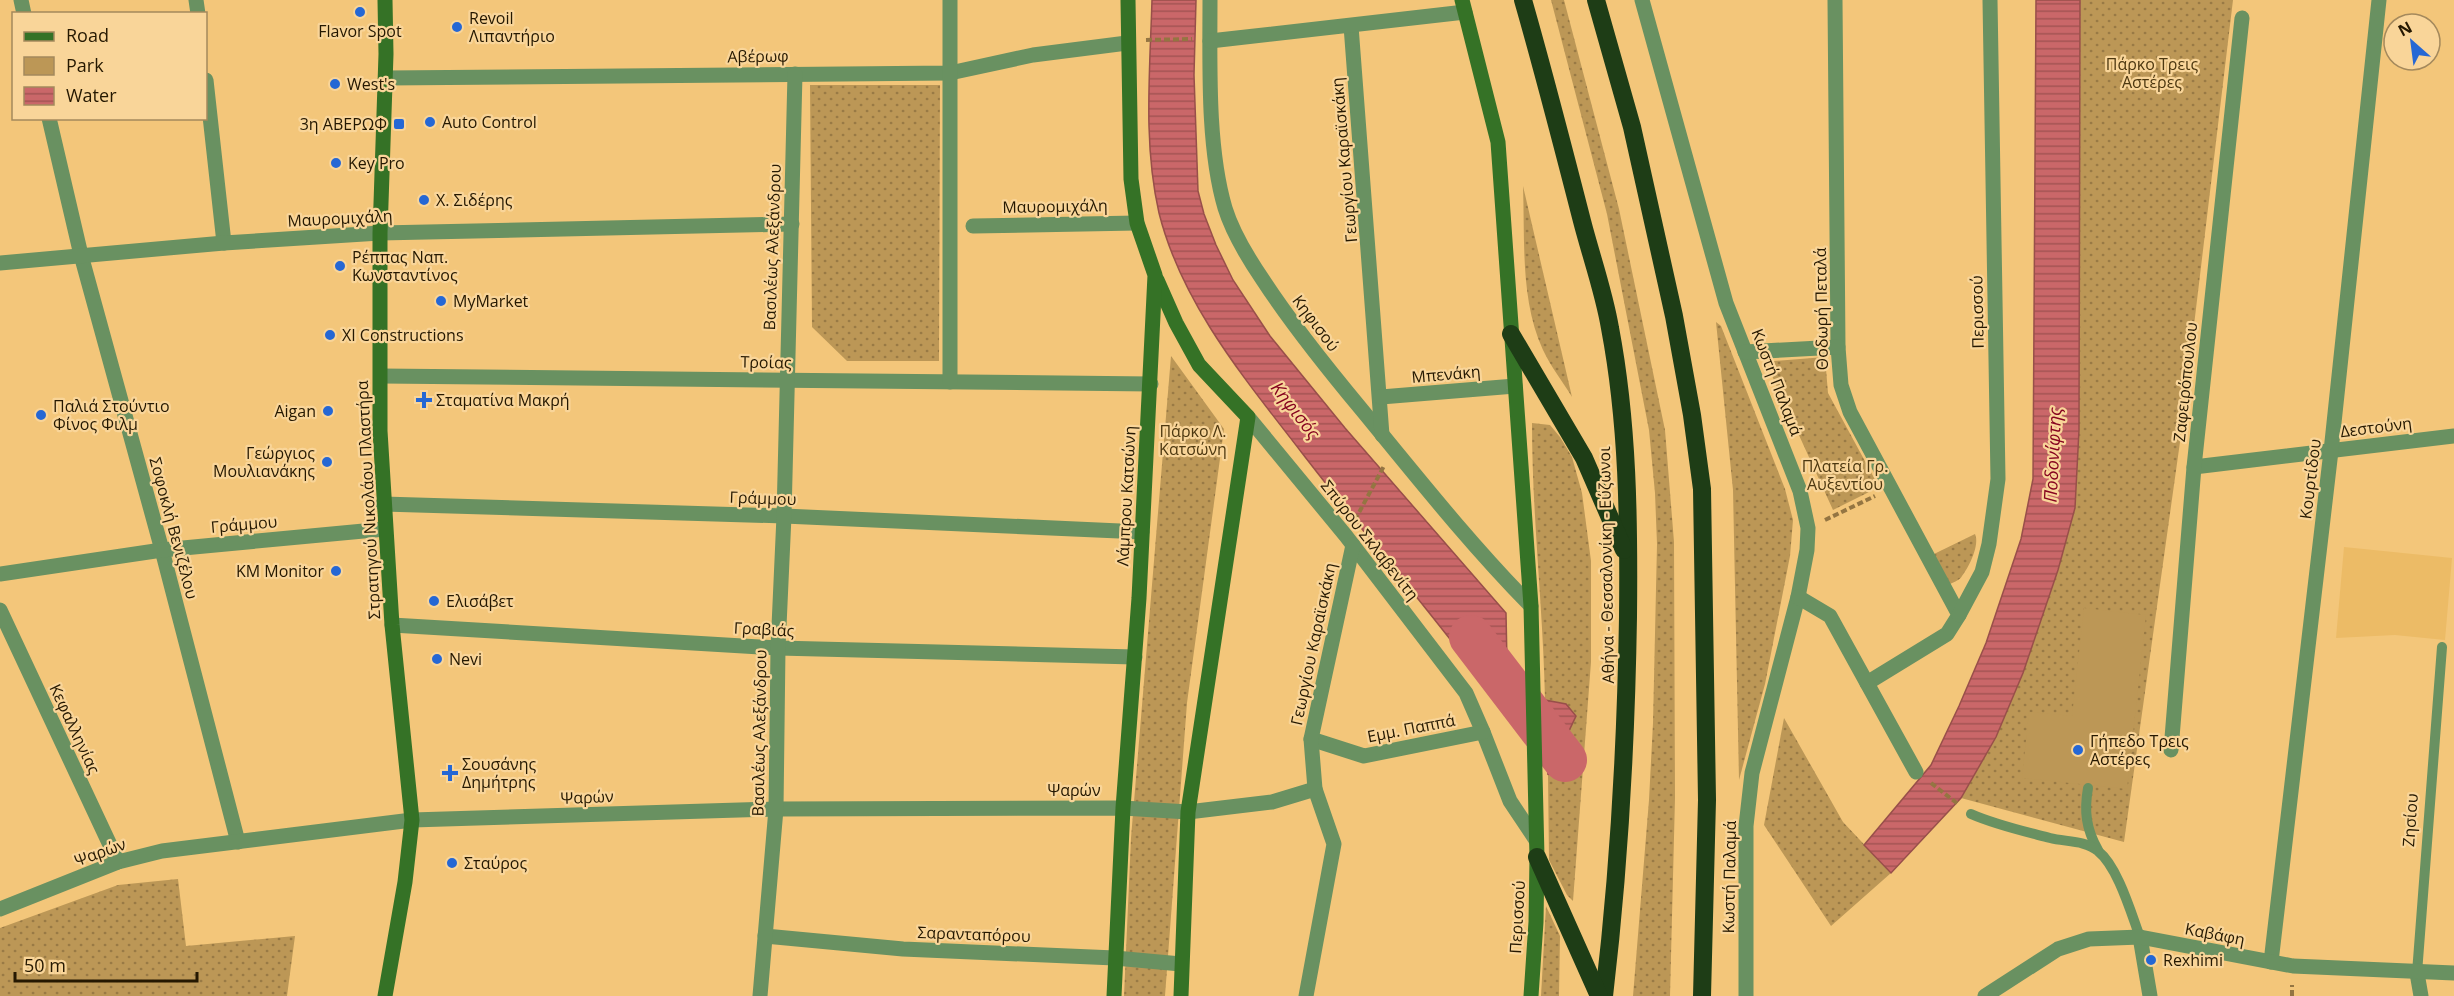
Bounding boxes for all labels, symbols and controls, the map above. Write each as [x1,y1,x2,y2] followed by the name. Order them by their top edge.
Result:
[353,5,367,19] marker: Flavor Spot
[469,7,555,47] place label: Revoil Λιπαντήριο
[12,12,207,120] legend
[2382,12,2442,72] north arrow
[2394,16,2416,42] text: N
[318,20,402,42] place label: Flavor Spot
[450,20,464,34] marker: Revoil Λιπαντήριο
[66,23,109,47] text: Road
[727,44,789,68] street label: Αβέρωφ
[66,53,104,77] text: Park
[2106,53,2199,93] park label: Πάρκο Τρεις Αστέρες
[347,73,395,95] place label: West's
[328,77,342,91] marker: West's
[1326,77,1362,243] street label: Γεωργίου Καραϊσκάκη
[66,83,117,107] text: Water
[442,111,537,133] place label: Auto Control
[300,113,387,135] place label: 3η ΑΒΕΡΩΦ
[423,115,437,129] marker: Auto Control
[392,117,406,131] marker: 3η ΑΒΕΡΩΦ
[348,152,405,174] place label: Key Pro
[329,156,343,170] marker: Key Pro
[758,163,786,331] street label: Βασιλέως Αλεξάνδρου
[436,189,513,211] place label: Χ. Σιδέρης
[417,193,431,207] marker: Χ. Σιδέρης
[1002,194,1108,218] street label: Μαυρομιχάλη
[287,204,393,232] street label: Μαυρομιχάλη
[352,246,458,286] place label: Ρέππας Ναπ. Κωνσταντίνος
[1809,247,1833,370] street label: Θοδωρή Πεταλά
[333,259,347,273] marker: Ρέππας Ναπ. Κωνσταντίνος
[1965,275,1989,349] street label: Περισσού
[453,290,529,312] place label: MyMarket
[1287,290,1345,356] street label: Κηφισού
[434,294,448,308] marker: MyMarket
[2168,321,2202,443] street label: Ζαφειρόπουλου
[342,324,464,346] place label: XI Constructions
[1746,325,1808,439] street label: Κωστή Παλαμά
[323,328,337,342] marker: XI Constructions
[740,351,792,373] street label: Τροίας
[1411,360,1481,388] street label: Μπενάκη
[1266,376,1327,444] water label: Κηφισός
[351,380,385,620] street label: Στρατηγού Νικολάου Πλαστήρα
[436,389,570,411] place label: Σταματίνα Μακρή
[417,393,431,407] marker: Σταματίνα Μακρή
[53,395,170,435] place label: Παλιά Στούντιο Φίνος Φιλμ
[274,400,316,422] place label: Aigan
[321,404,335,418] marker: Aigan
[2038,406,2067,503] water label: Ποδονίφτης
[34,408,48,422] marker: Παλιά Στούντιο Φίνος Φιλμ
[2339,412,2413,442] street label: Δεστούνη
[1159,420,1227,460] park label: Πάρκο Λ. Κατσώνη
[1111,425,1141,567] street label: Λάμπρου Κατσώνη
[2294,438,2326,520] street label: Κουρτίδου
[213,442,315,482] place label: Γεώργιος Μουλιανάκης
[1593,446,1619,684] street label: Αθήνα - Θεσσαλονίκη - Εύζωνοι
[144,455,204,601] street label: Σοφοκλή Βενιζέλου
[320,455,334,469] marker: Γεώργιος Μουλιανάκης
[1802,455,1888,495] park label: Πλατεία Γρ. Αυξεντίου
[1316,475,1424,605] street label: Σπύρου Σκλαβενίτη
[729,486,797,510] street label: Γράμμου
[210,510,278,538] street label: Γράμμου
[236,560,324,582] place label: KM Monitor
[1285,561,1341,727] street label: Γεωργίου Καραϊσκάκη
[329,564,343,578] marker: KM Monitor
[446,590,514,612] place label: Ελισάβετ
[427,594,441,608] marker: Ελισάβετ
[733,616,795,642] street label: Γραβιάς
[449,648,482,670] place label: Nevi
[747,649,771,817] street label: Βασιλέως Αλεξάνδρου
[430,652,444,666] marker: Nevi
[44,680,106,778] street label: Κεφαλληνίας
[1365,709,1457,747] street label: Εμμ. Παππά
[2090,730,2189,770] place label: Γήπεδο Τρεις Αστέρες
[2071,743,2085,757] marker: Γήπεδο Τρεις Αστέρες
[462,753,536,793] place label: Σουσάνης Δημήτρης
[443,766,457,780] marker: Σουσάνης Δημήτρης
[1047,779,1101,801] street label: Ψαρών
[560,785,614,809] street label: Ψαρών
[2397,793,2423,847] street label: Ζησίου
[1717,820,1741,934] street label: Κωστή Παλαμά
[71,832,129,871] street label: Ψαρών
[464,852,527,874] place label: Σταύρος
[445,856,459,870] marker: Σταύρος
[1504,880,1530,954] street label: Περισσού
[2183,917,2247,951] street label: Καβάφη
[917,921,1031,947] street label: Σαρανταπόρου
[15,945,196,983] scale bar
[2163,949,2223,971] place label: Rexhimi
[24,953,66,977] text: 50 m
[2144,953,2158,967] marker: Rexhimi

